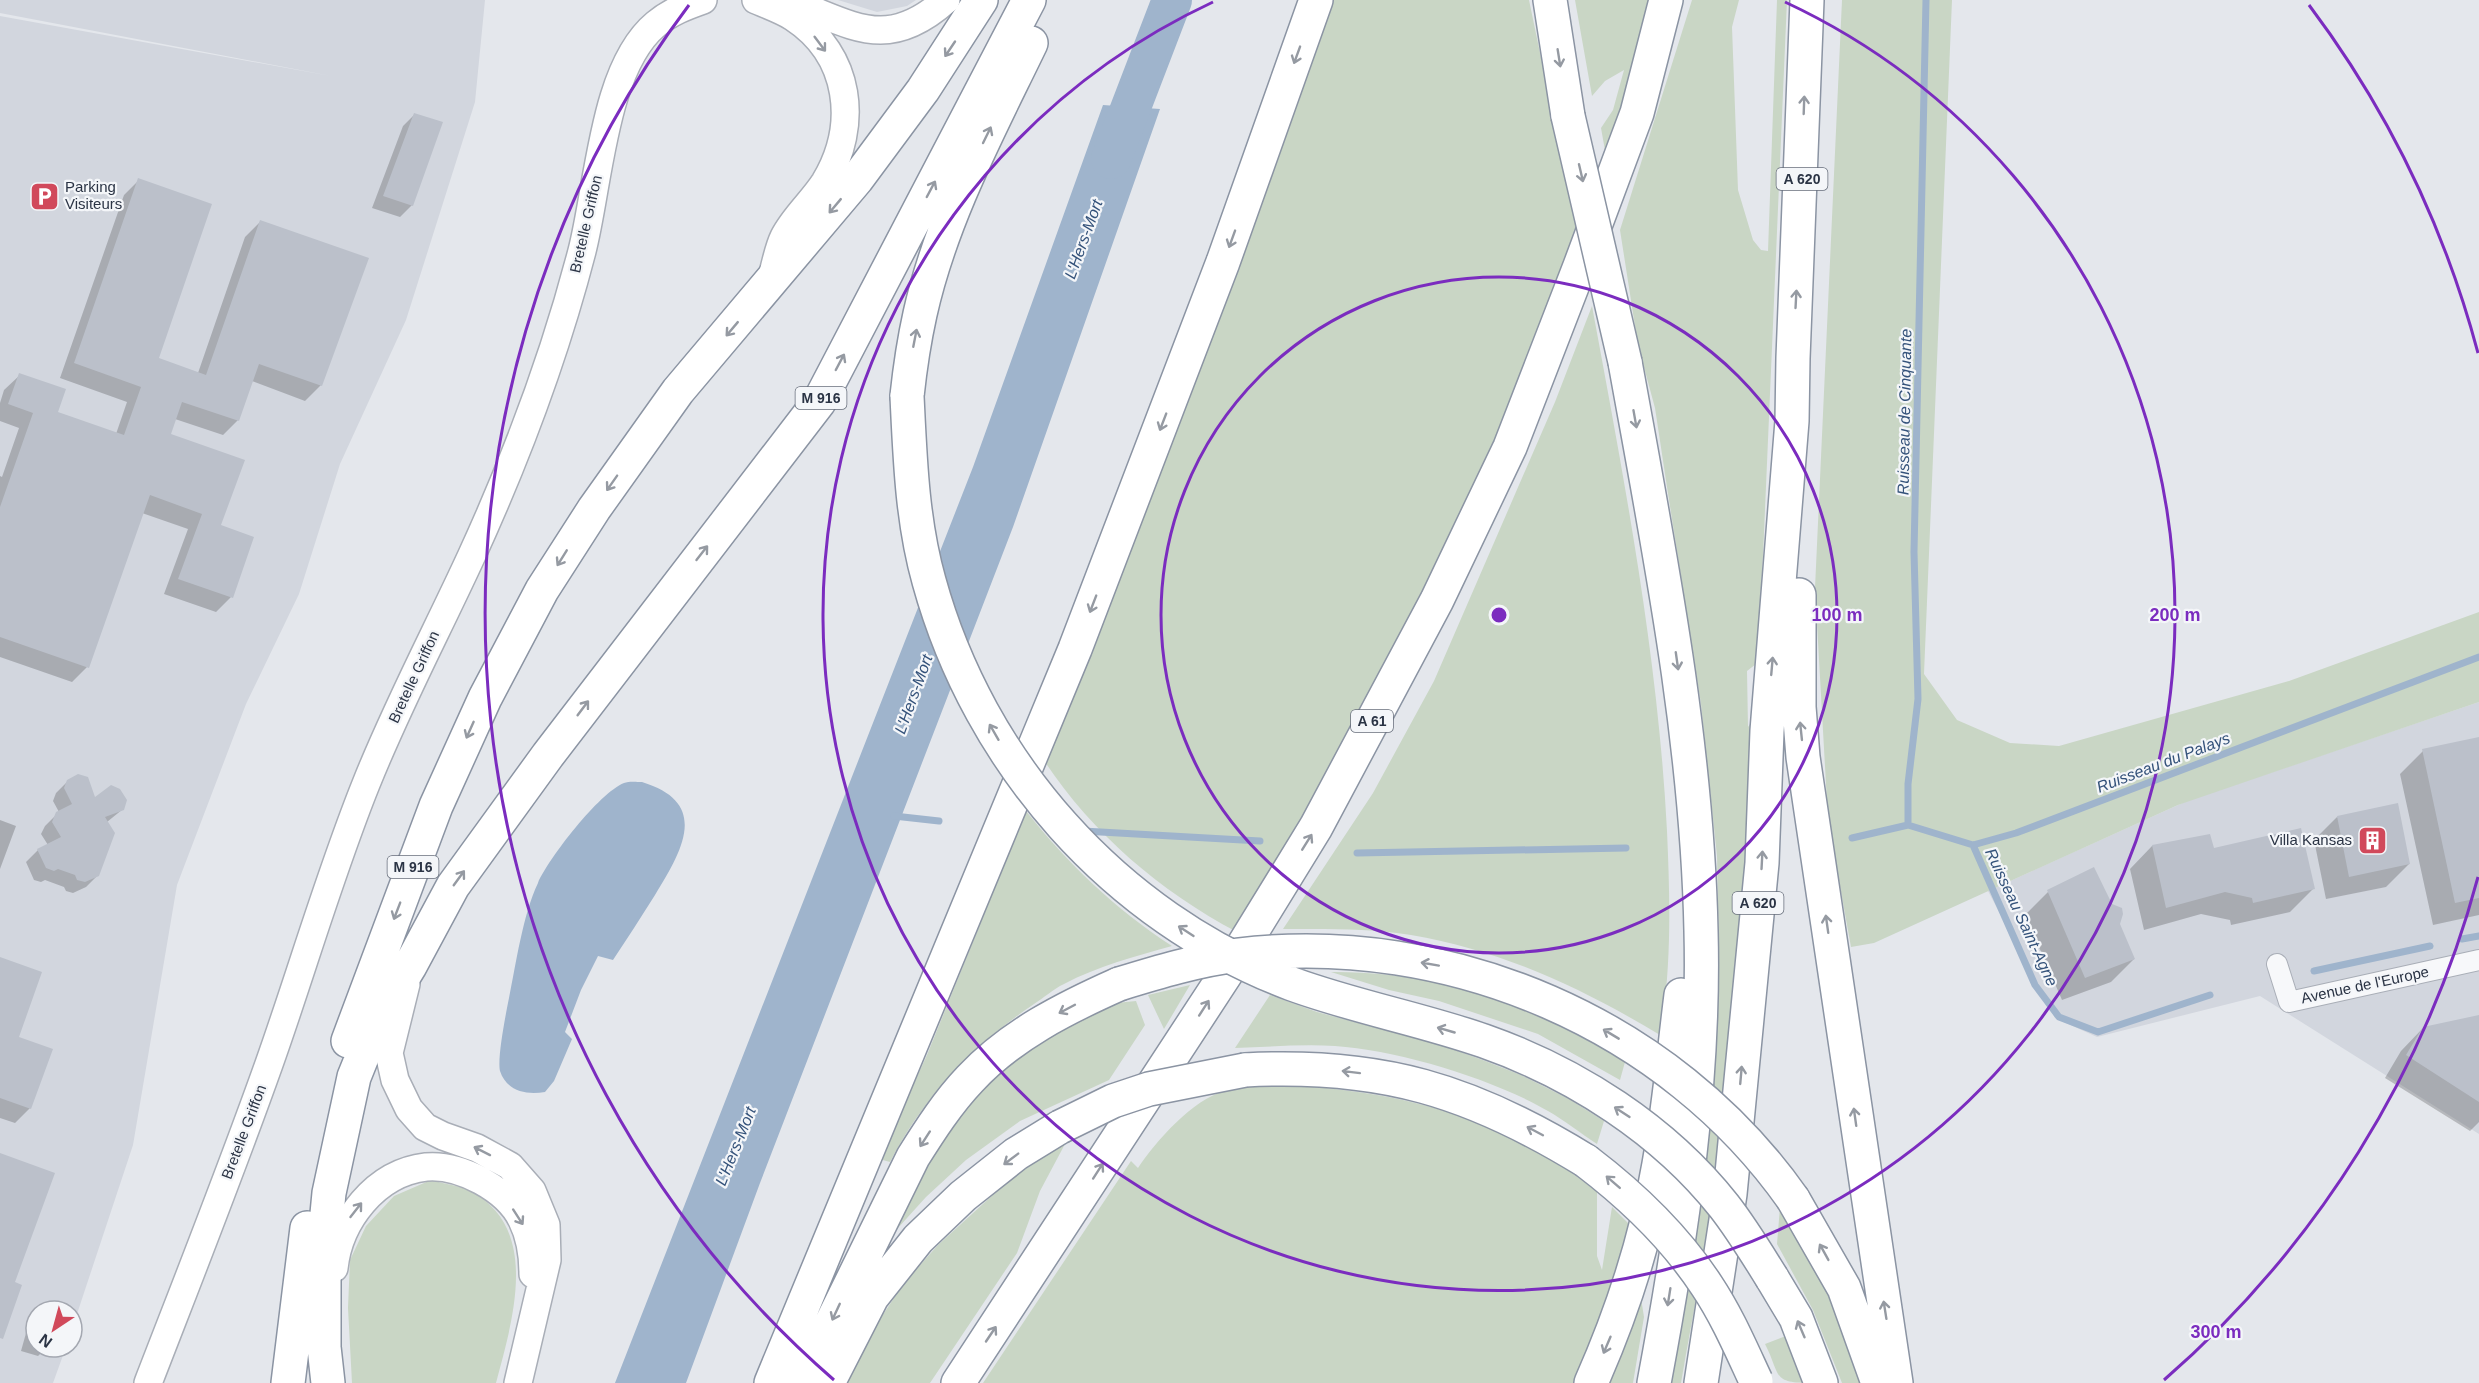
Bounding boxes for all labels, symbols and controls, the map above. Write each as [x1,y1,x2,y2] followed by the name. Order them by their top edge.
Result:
[813,36,826,52] one-way arrow
[944,41,956,57] one-way arrow
[1290,45,1301,64] one-way arrow
[1554,47,1565,67] one-way arrow
[1798,95,1810,115] one-way arrow
[981,126,993,144] one-way arrow
[1576,163,1588,182] one-way arrow
[1776,168,1828,190] road number: A 620
[566,173,605,274] street label: Bretelle Griffon
[65,178,122,212] place label: Parking Visiteurs
[28,180,60,212] parking icon: Parking Visiteurs
[925,181,937,198] one-way arrow
[1061,197,1106,281] water label: L'Hers-Mort
[828,198,841,214] one-way arrow
[1225,229,1236,248] one-way arrow
[1790,290,1801,310] one-way arrow
[725,321,738,337] one-way arrow
[910,329,921,348] one-way arrow
[1895,329,1914,495] water label: Ruisseau de Cinquante
[835,353,846,371] one-way arrow
[796,387,846,409] road number: M 916
[1630,409,1641,429] one-way arrow
[1157,412,1168,430] one-way arrow
[606,474,618,490] one-way arrow
[696,546,708,562] one-way arrow
[556,550,569,567] one-way arrow
[1087,594,1098,612] one-way arrow
[1489,605,1509,625] centre of rings
[1811,605,1863,625] text: 100 m
[2149,605,2201,625] text: 200 m
[385,628,442,726] street label: Bretelle Griffon
[1671,651,1682,671] one-way arrow
[891,652,936,736] water label: L'Hers-Mort
[1767,656,1778,676] one-way arrow
[577,700,590,716] one-way arrow
[1351,710,1393,732] road number: A 61
[464,721,475,739] one-way arrow
[1795,722,1806,742] one-way arrow
[988,724,1000,741] one-way arrow
[2094,729,2232,796] water label: Ruisseau du Palays
[2357,824,2389,856] building icon: Villa Kansas
[2270,831,2352,848] place label: Villa Kansas
[1301,834,1313,851] one-way arrow
[1982,846,2061,989] water label: Ruisseau Saint-Agne
[1756,851,1767,871] one-way arrow
[388,856,438,878] road number: M 916
[453,870,465,886] one-way arrow
[1732,892,1784,914] road number: A 620
[390,901,401,919] one-way arrow
[1822,915,1833,935] one-way arrow
[1178,925,1195,937] one-way arrow
[1421,958,1440,969] one-way arrow
[2299,963,2430,1006] street label: Avenue de l'Europe
[1198,1000,1210,1017] one-way arrow
[1058,1004,1076,1015] one-way arrow
[1437,1024,1456,1035] one-way arrow
[1603,1027,1620,1039] one-way arrow
[1341,1066,1361,1077] one-way arrow
[1736,1066,1747,1086] one-way arrow
[218,1082,269,1181] street label: Bretelle Griffon
[712,1104,759,1188] water label: L'Hers-Mort
[1614,1106,1630,1118] one-way arrow
[1850,1108,1861,1128] one-way arrow
[1527,1124,1545,1136] one-way arrow
[918,1130,930,1147] one-way arrow
[474,1145,492,1157] one-way arrow
[1003,1152,1019,1165] one-way arrow
[1092,1164,1104,1180] one-way arrow
[1606,1175,1621,1189] one-way arrow
[349,1203,362,1219] one-way arrow
[512,1208,525,1225] one-way arrow
[1818,1243,1829,1261] one-way arrow
[1663,1287,1674,1307] one-way arrow
[24,1299,84,1359] north arrow
[1879,1301,1890,1321] one-way arrow
[829,1303,841,1321] one-way arrow
[1794,1320,1806,1338] one-way arrow
[2190,1322,2242,1342] text: 300 m
[985,1326,997,1343] one-way arrow
[36,1330,55,1351] text: N
[1601,1335,1612,1354] one-way arrow

